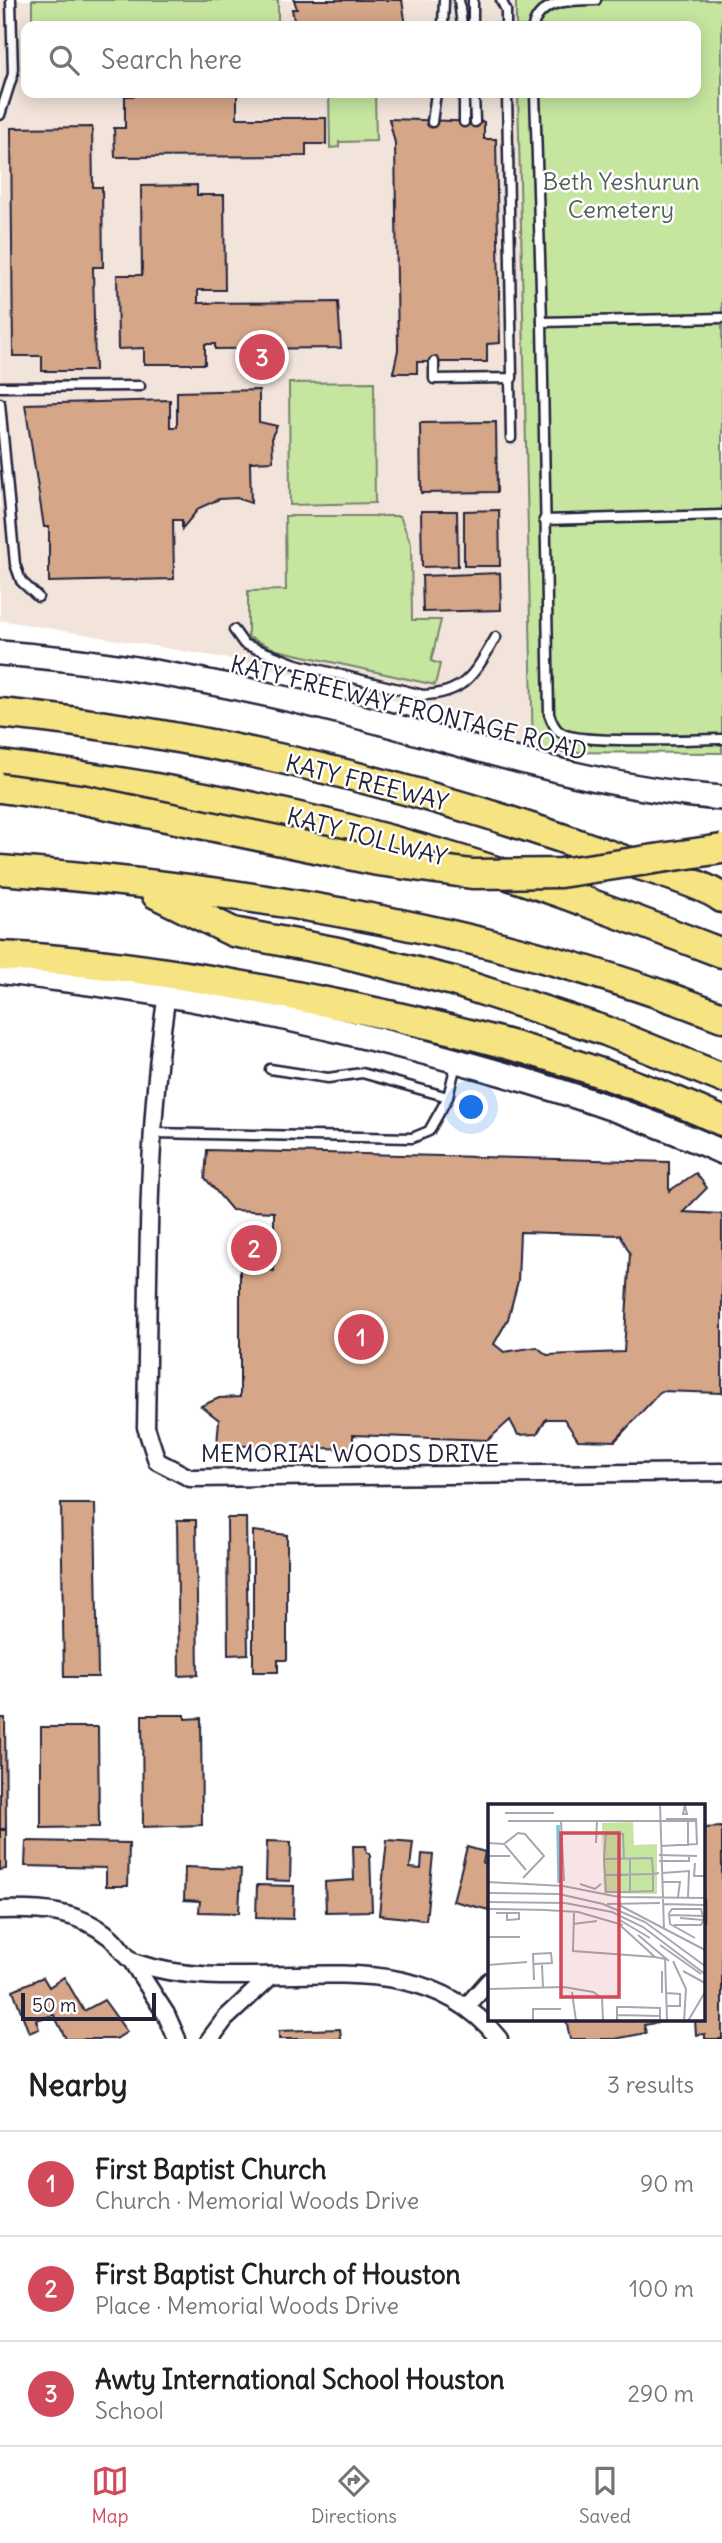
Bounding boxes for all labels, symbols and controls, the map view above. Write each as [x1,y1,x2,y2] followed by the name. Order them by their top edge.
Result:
[21,21,701,98] search box
[45,41,83,79] icon: search
[101,43,242,76] text: Search here
[542,166,700,224] park label: Beth Yeshurun Cemetery
[239,331,285,383] pin: 3
[228,648,590,766] street label: KATY FREEWAY FRONTAGE ROAD
[283,747,451,817] street label: KATY FREEWAY
[284,800,450,872] street label: KATY TOLLWAY
[454,1090,488,1124] your location
[231,1222,277,1274] pin: 2
[338,1311,384,1363] pin: 1
[201,1438,499,1468] street label: MEMORIAL WOODS DRIVE
[488,1804,704,2022] inset map
[21,1990,156,2022] scale bar
[32,1993,77,2017] text: 50 m
[28,2066,128,2104] text: Nearby
[607,2070,694,2099] text: 3 results
[95,2153,327,2186] text: First Baptist Church
[46,2169,56,2198] text: 1
[640,2169,694,2198] text: 90 m
[95,2186,419,2215] text: Church · Memorial Woods Drive
[95,2258,461,2291] text: First Baptist Church of Houston
[45,2274,57,2303] text: 2
[629,2274,694,2303] text: 100 m
[95,2291,399,2320] text: Place · Memorial Woods Drive
[95,2363,505,2396] text: Awty International School Houston
[44,2379,58,2408] text: 3
[627,2379,694,2408] text: 290 m
[95,2396,164,2425] text: School
[91,2462,129,2528] tab: Map
[311,2462,397,2528] tab: Directions
[579,2462,631,2528] tab: Saved

